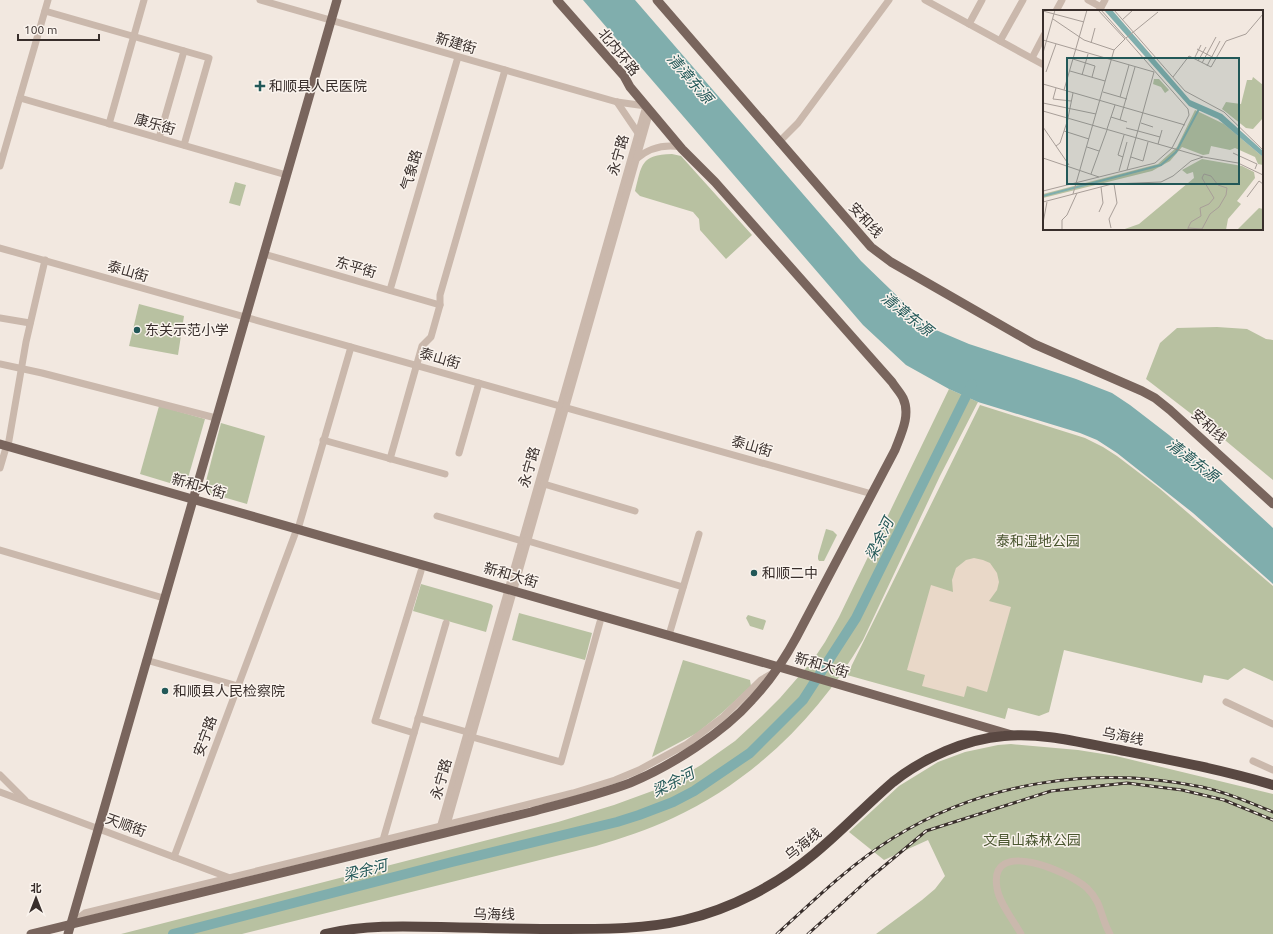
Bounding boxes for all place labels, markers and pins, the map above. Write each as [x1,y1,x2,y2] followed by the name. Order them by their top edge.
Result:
[269,78,367,94] place label: 和顺县人民医院
[254,80,266,92] marker: 和顺县人民医院
[145,322,229,338] place label: 东关示范小学
[132,325,142,335] marker: 东关示范小学
[762,565,818,581] place label: 和顺二中
[749,568,759,578] marker: 和顺二中
[173,683,285,699] place label: 和顺县人民检察院
[160,686,170,696] marker: 和顺县人民检察院

